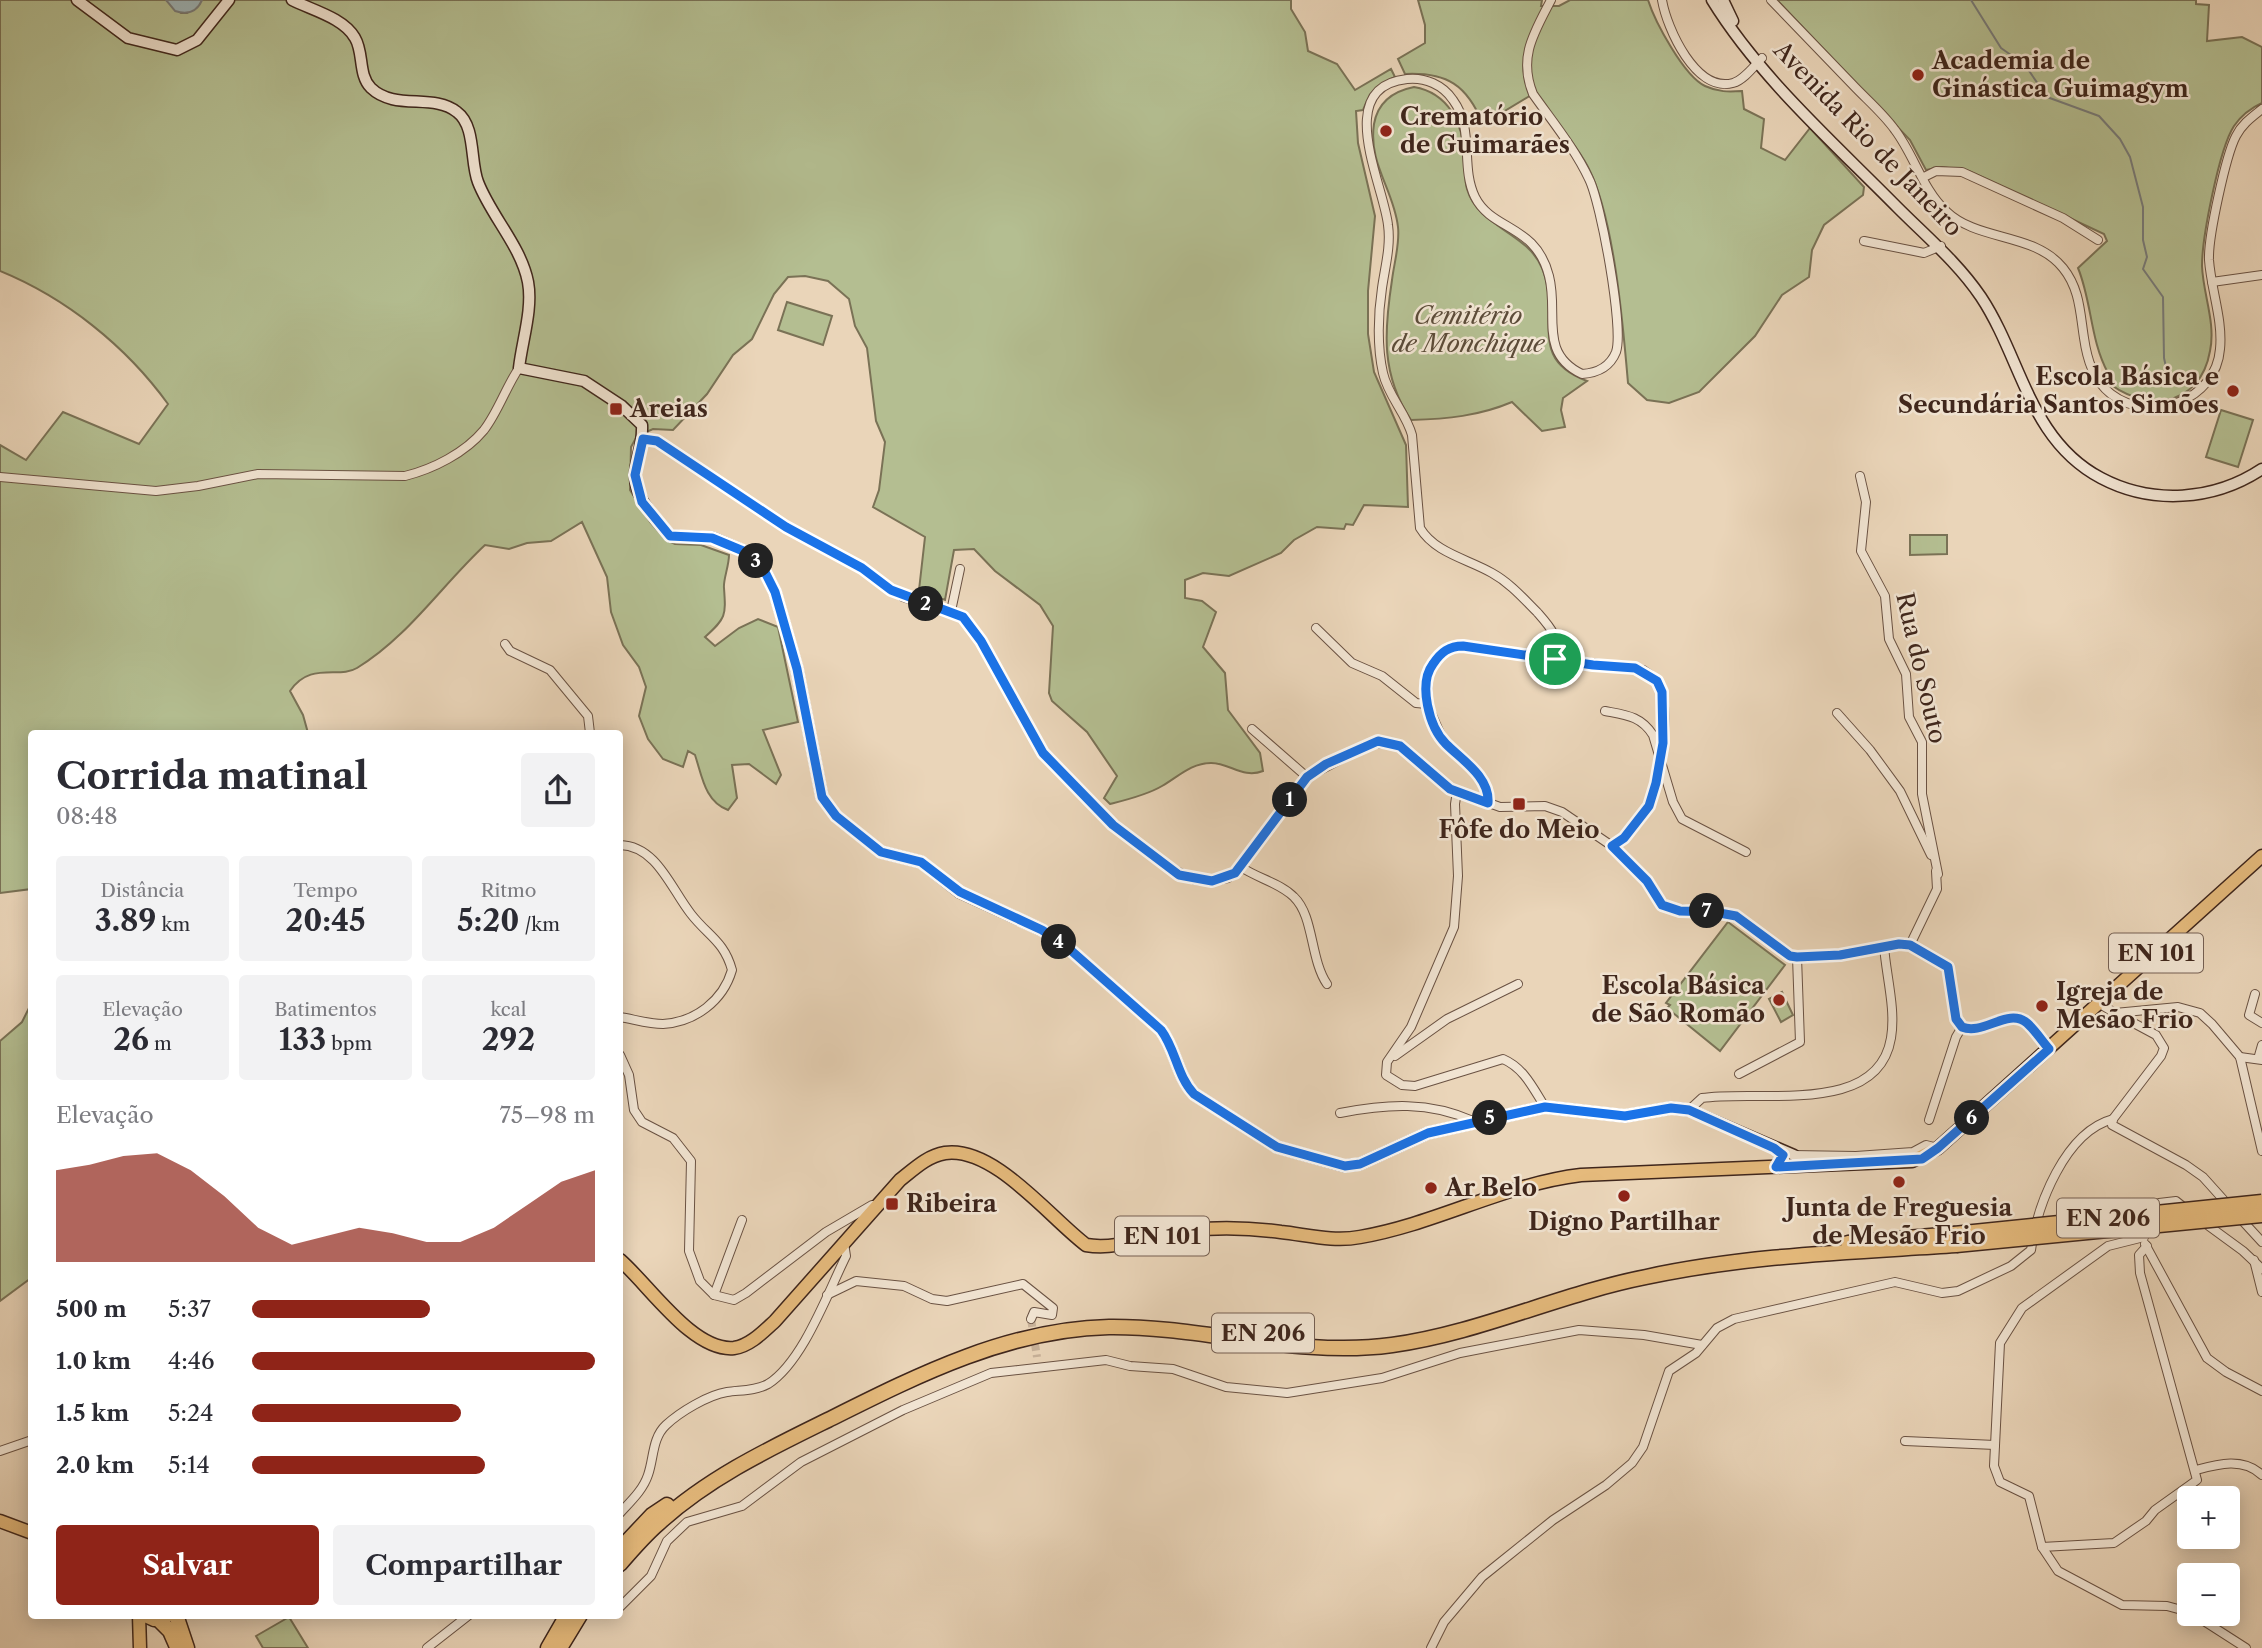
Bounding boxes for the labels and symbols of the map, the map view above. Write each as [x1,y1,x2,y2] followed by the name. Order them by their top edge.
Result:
[1767,35,1969,242] street label: Avenida Rio de Janeiro
[1931,46,2189,103] place label: Academia de Ginástica Guimagym
[1910,67,1926,83] marker: Academia de Ginástica Guimagym
[1400,102,1570,159] place label: Crematório de Guimarães
[1378,123,1394,139] marker: Crematório de Guimarães
[1391,301,1546,358] park label: Cemitério de Monchique
[1898,362,2219,419] place label: Escola Básica e Secundária Santos Simões
[2225,383,2241,399] marker: Escola Básica e Secundária Santos Simões
[629,394,708,423] place label: Areias
[608,401,624,417] marker: Areias
[738,544,774,578] pin: 3
[908,586,944,622] pin: 2
[1890,590,1953,746] street label: Rua do Souto
[1525,629,1585,689] pin
[1272,782,1308,818] pin: 1
[1511,796,1527,812] marker: Fôfe do Meio
[1439,815,1599,844] place label: Fôfe do Meio
[1690,894,1724,928] pin: 7
[1042,925,1076,960] pin: 4
[2109,934,2203,972] road number: EN 101
[1592,971,1766,1028] place label: Escola Básica de São Romão
[2056,977,2193,1034] place label: Igreja de Mesão Frio
[1771,992,1787,1008] marker: Escola Básica de São Romão
[2034,998,2050,1014] marker: Igreja de Mesão Frio
[1472,1100,1508,1136] pin: 5
[1954,1100,1990,1136] pin: 6
[1444,1173,1537,1202] place label: Ar Belo
[1891,1174,1907,1190] marker: Junta de Freguesia de Mesão Frio
[1423,1180,1439,1196] marker: Ar Belo
[1616,1188,1632,1204] marker: Digno Partilhar
[906,1189,998,1218] place label: Ribeira
[1782,1193,2013,1250] place label: Junta de Freguesia de Mesão Frio
[884,1196,900,1212] marker: Ribeira
[2057,1198,2159,1238] road number: EN 206
[1528,1207,1720,1236] place label: Digno Partilhar
[1115,1217,1209,1256] road number: EN 101
[1212,1314,1314,1352] road number: EN 206

